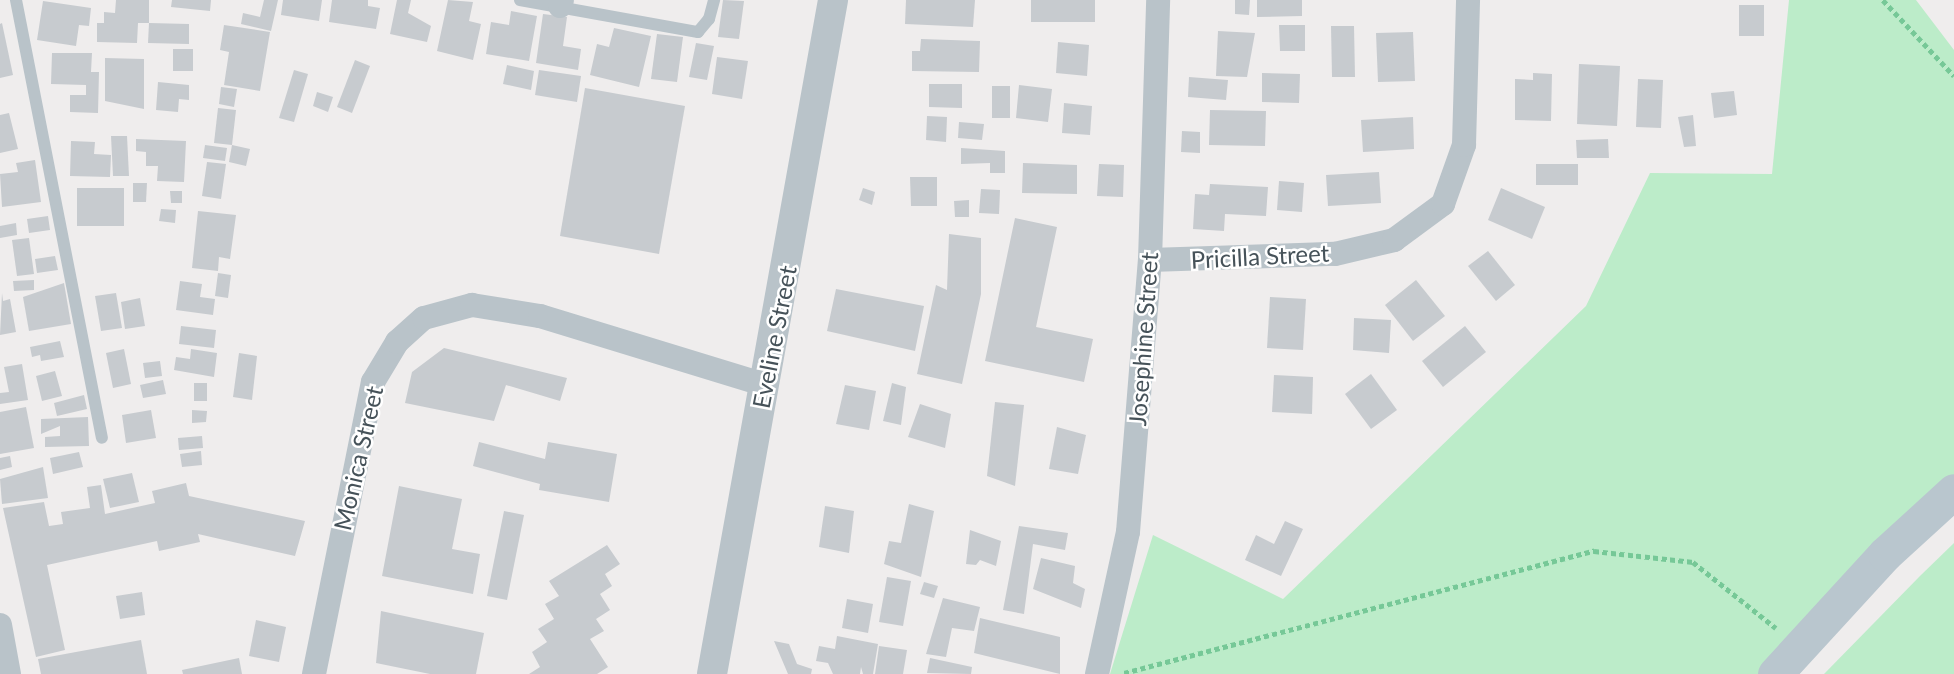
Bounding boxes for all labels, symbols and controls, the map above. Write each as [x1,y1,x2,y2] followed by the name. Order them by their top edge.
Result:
[1190,238,1330,274] street label: Pricilla Street
[1123,251,1163,427] street label: Josephine Street
[746,263,802,411] street label: Eveline Street
[327,383,389,533] street label: Monica Street

